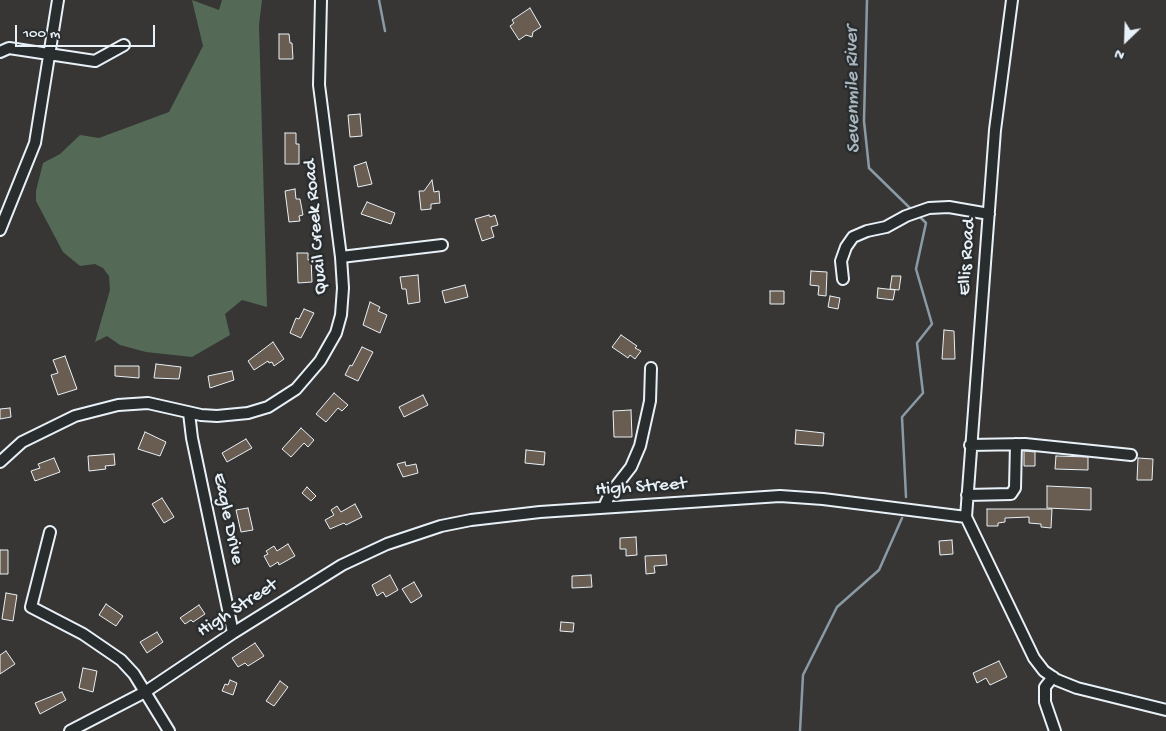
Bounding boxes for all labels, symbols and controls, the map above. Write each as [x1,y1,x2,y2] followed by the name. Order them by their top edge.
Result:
[18,15,158,47] scale bar
[1101,15,1151,65] north arrow
[23,25,60,43] text: 100 m
[841,26,867,154] water label: Sevenmile River
[1112,45,1127,64] text: N
[300,158,334,296] street label: Quail Creek Road
[954,218,982,296] street label: Ellis Road
[206,471,248,567] street label: Eagle Drive
[595,473,687,503] street label: High Street
[194,575,282,643] street label: High Street

